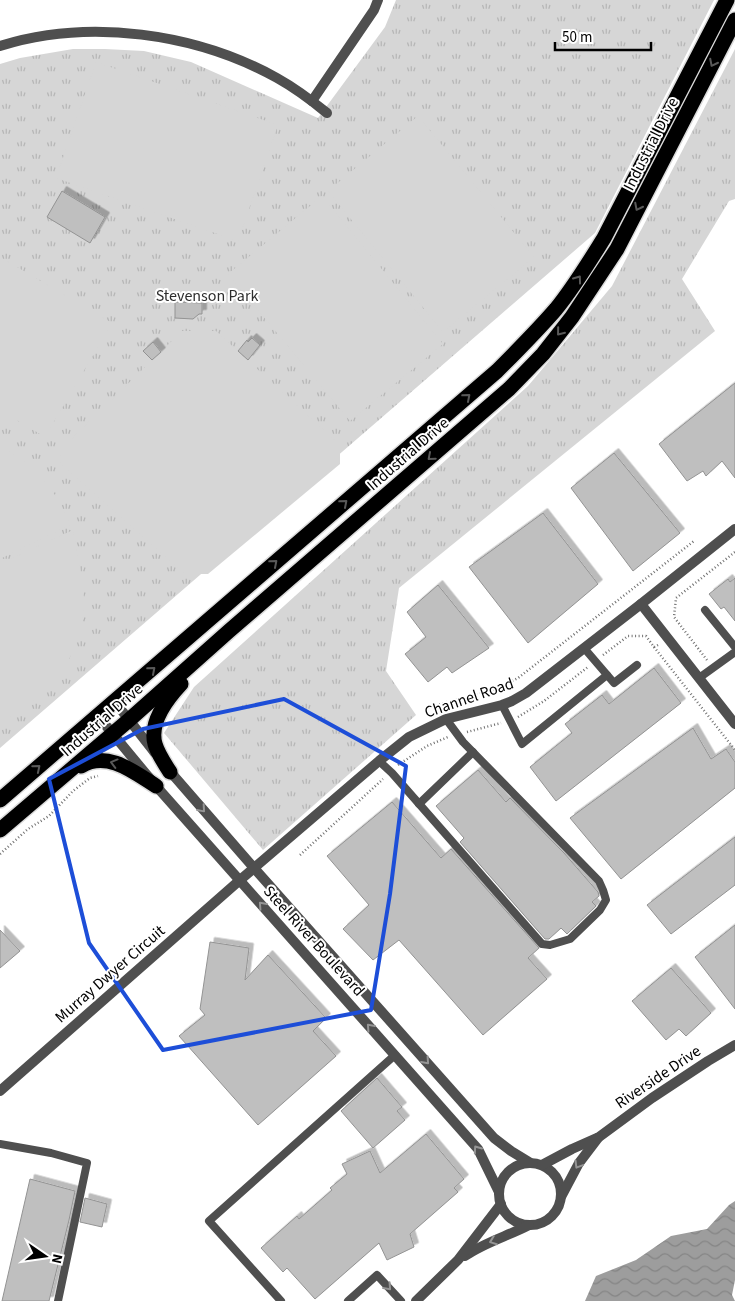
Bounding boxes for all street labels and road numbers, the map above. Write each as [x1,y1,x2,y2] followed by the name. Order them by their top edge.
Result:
[618,94,684,194] street label: Industrial Drive
[362,412,454,496] street label: Industrial Drive
[421,672,517,724] street label: Channel Road
[56,678,148,762] street label: Industrial Drive
[258,881,370,1001] street label: Steel River Boulevard
[50,920,170,1028] street label: Murray Dwyer Circuit
[611,1040,705,1114] street label: Riverside Drive

